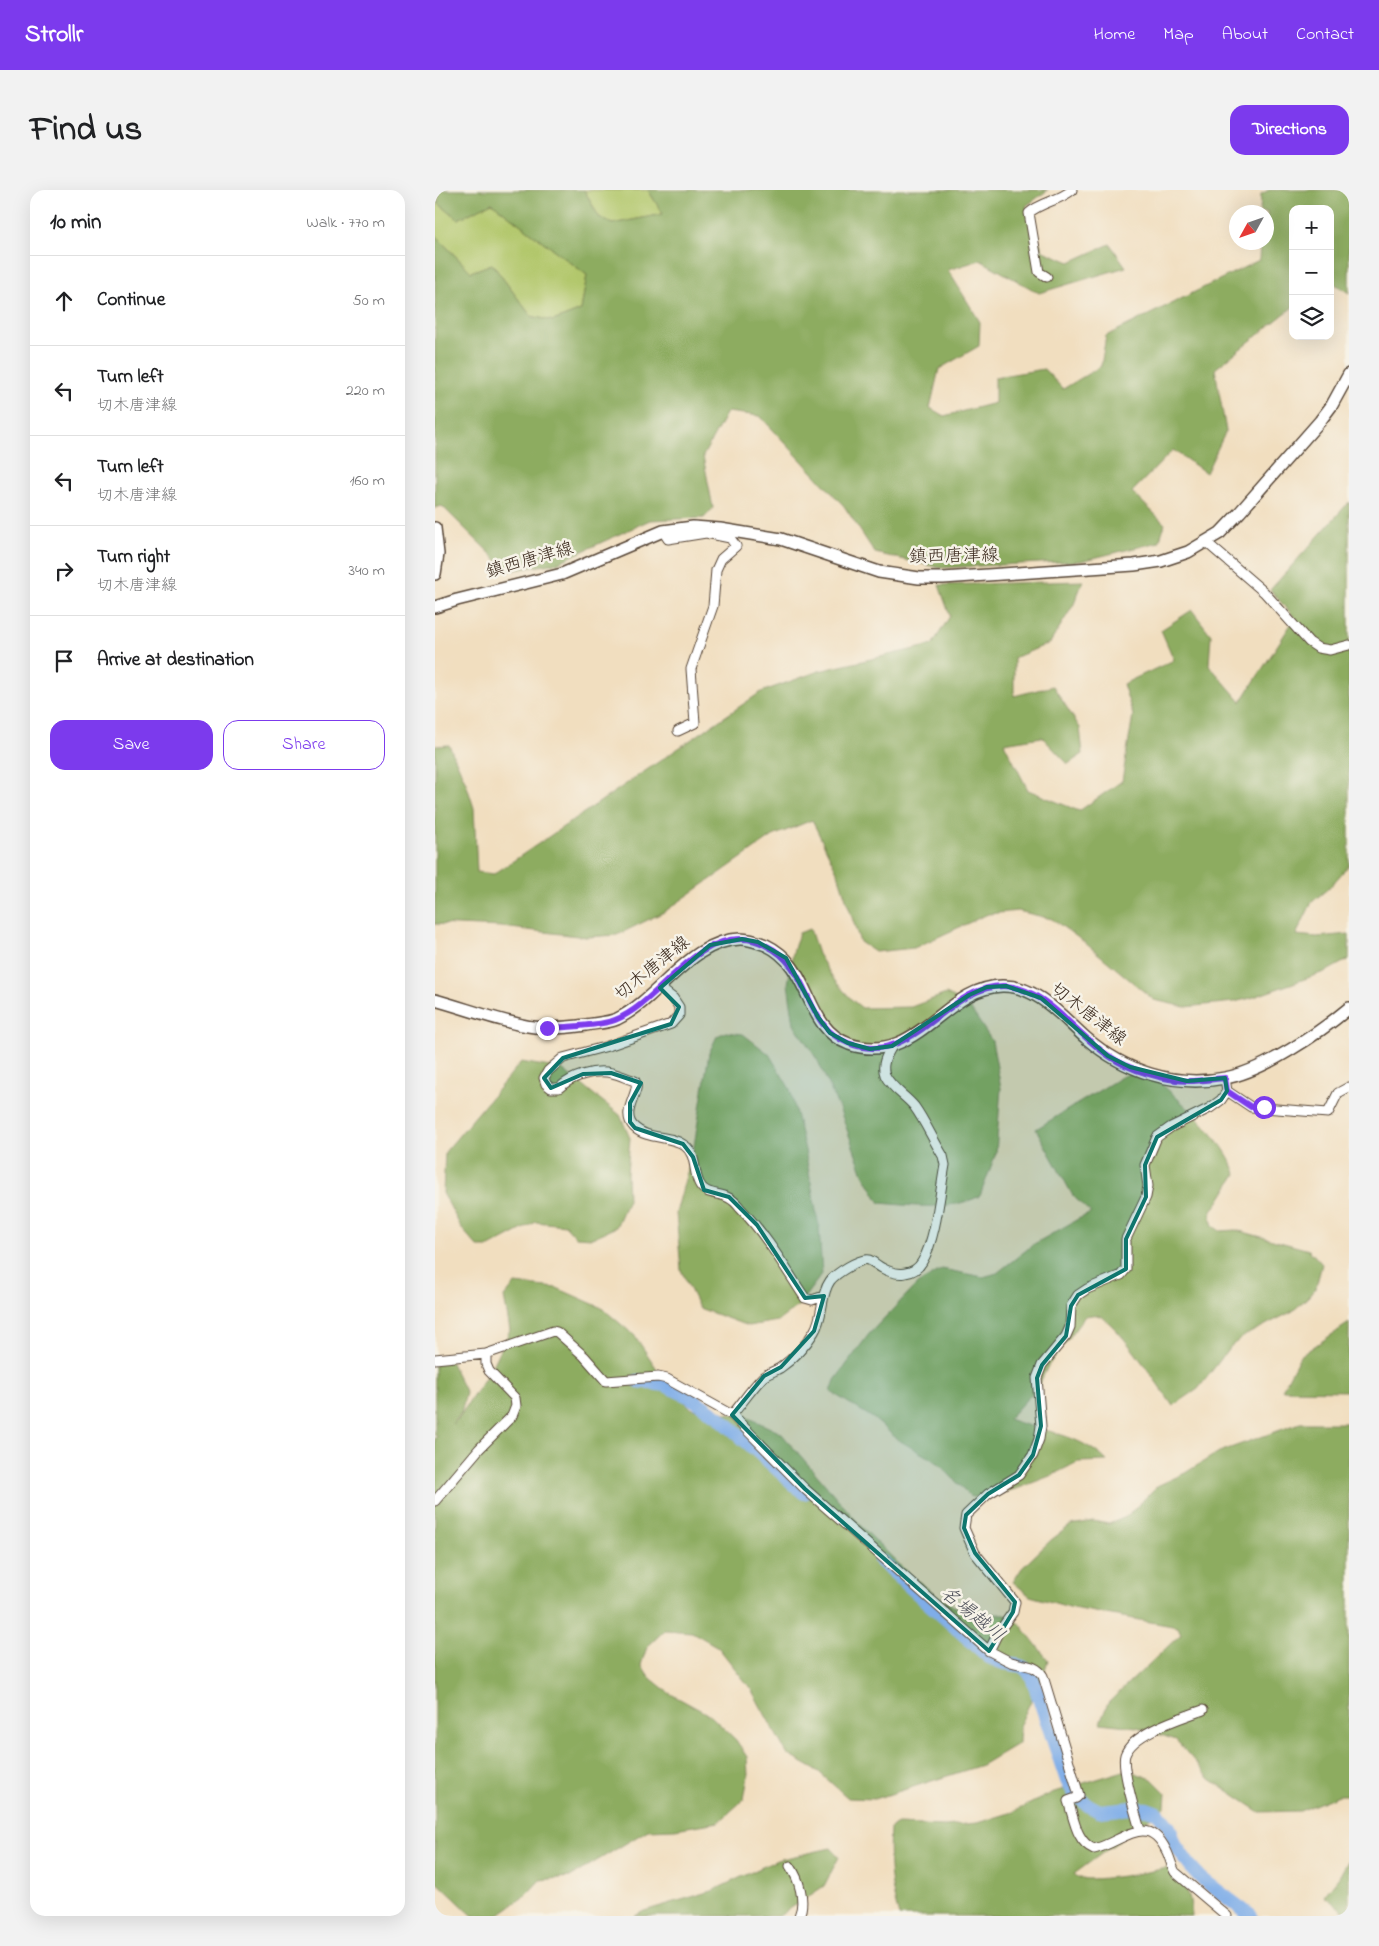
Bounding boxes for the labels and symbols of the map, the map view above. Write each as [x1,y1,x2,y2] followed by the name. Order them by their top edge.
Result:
[1229,205,1274,250] north arrow
[483,536,577,586] street label: 鎮西唐津線
[909,543,999,571] street label: 鎮西唐津線
[610,931,696,1007] street label: 切木唐津線
[1045,977,1131,1053] street label: 切木唐津線
[536,1017,559,1040] route end
[1253,1096,1276,1119] route start
[934,1581,1010,1649] water label: 名場越川

